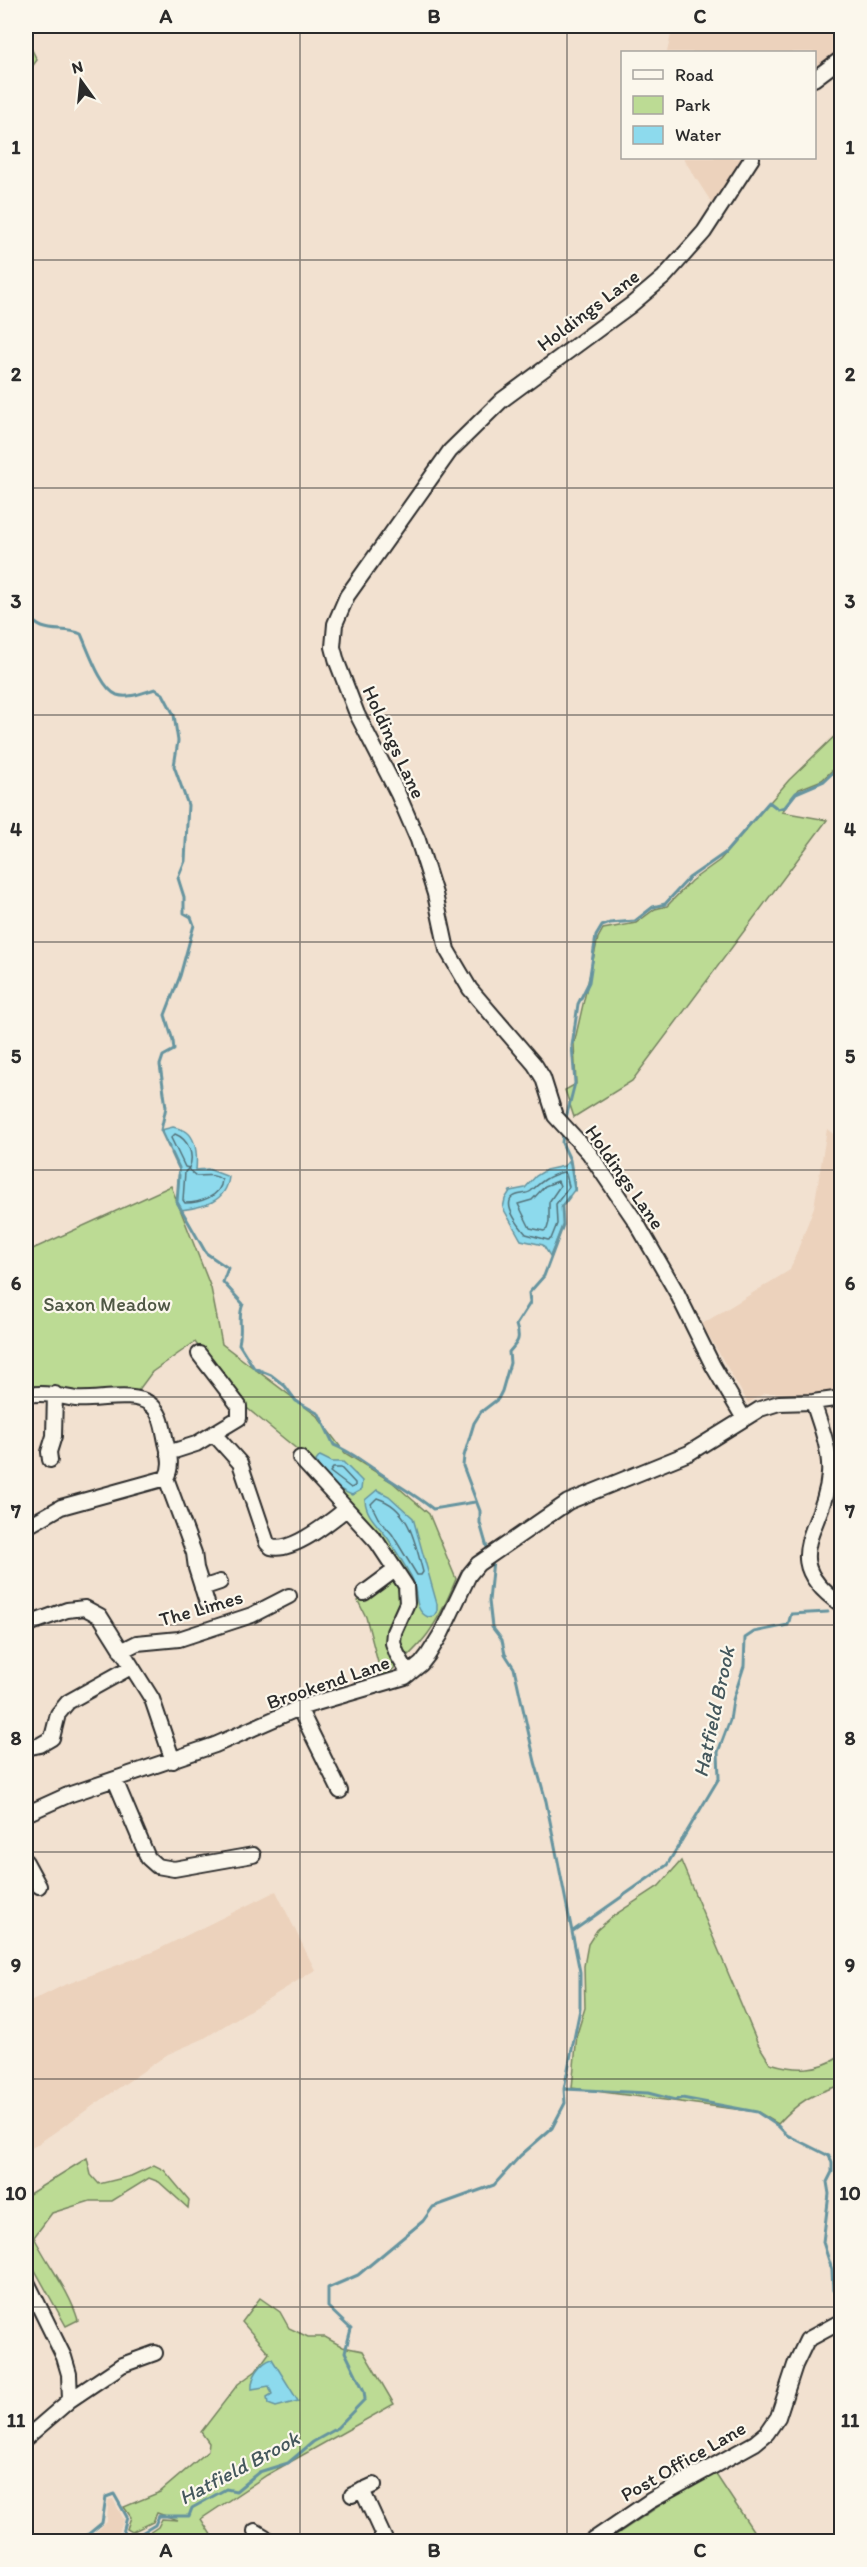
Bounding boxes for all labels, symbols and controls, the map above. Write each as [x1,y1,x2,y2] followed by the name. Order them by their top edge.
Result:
[159,4,173,28] text: A
[428,4,441,28] text: B
[694,4,707,28] text: C
[51,51,111,111] north arrow
[621,51,816,159] legend
[70,56,85,78] text: N
[675,64,714,86] text: Road
[675,94,710,116] text: Park
[675,124,721,146] text: Water
[11,135,21,159] text: 1
[845,135,855,159] text: 1
[532,264,644,356] street label: Holdings Lane
[11,362,22,386] text: 2
[845,362,856,386] text: 2
[11,589,22,613] text: 3
[845,589,856,613] text: 3
[357,682,431,802] street label: Holdings Lane
[10,817,22,841] text: 4
[844,817,856,841] text: 4
[11,1044,22,1068] text: 5
[845,1044,856,1068] text: 5
[580,1120,670,1234] street label: Holdings Lane
[11,1271,22,1295] text: 6
[845,1271,856,1295] text: 6
[43,1292,171,1316] park label: Saxon Meadow
[10,1499,21,1523] text: 7
[844,1499,855,1523] text: 7
[156,1585,246,1631] street label: The Limes
[687,1643,740,1779] water label: Hatfield Brook
[263,1650,393,1714] street label: Brookend Lane
[11,1726,22,1750] text: 8
[845,1726,856,1750] text: 8
[11,1953,21,1977] text: 9
[845,1953,855,1977] text: 9
[5,2181,27,2205] text: 10
[839,2181,861,2205] text: 10
[7,2408,26,2432] text: 11
[841,2408,860,2432] text: 11
[616,2416,750,2506] street label: Post Office Lane
[174,2425,304,2510] water label: Hatfield Brook
[159,2538,173,2562] text: A
[428,2538,441,2562] text: B
[694,2538,707,2562] text: C

